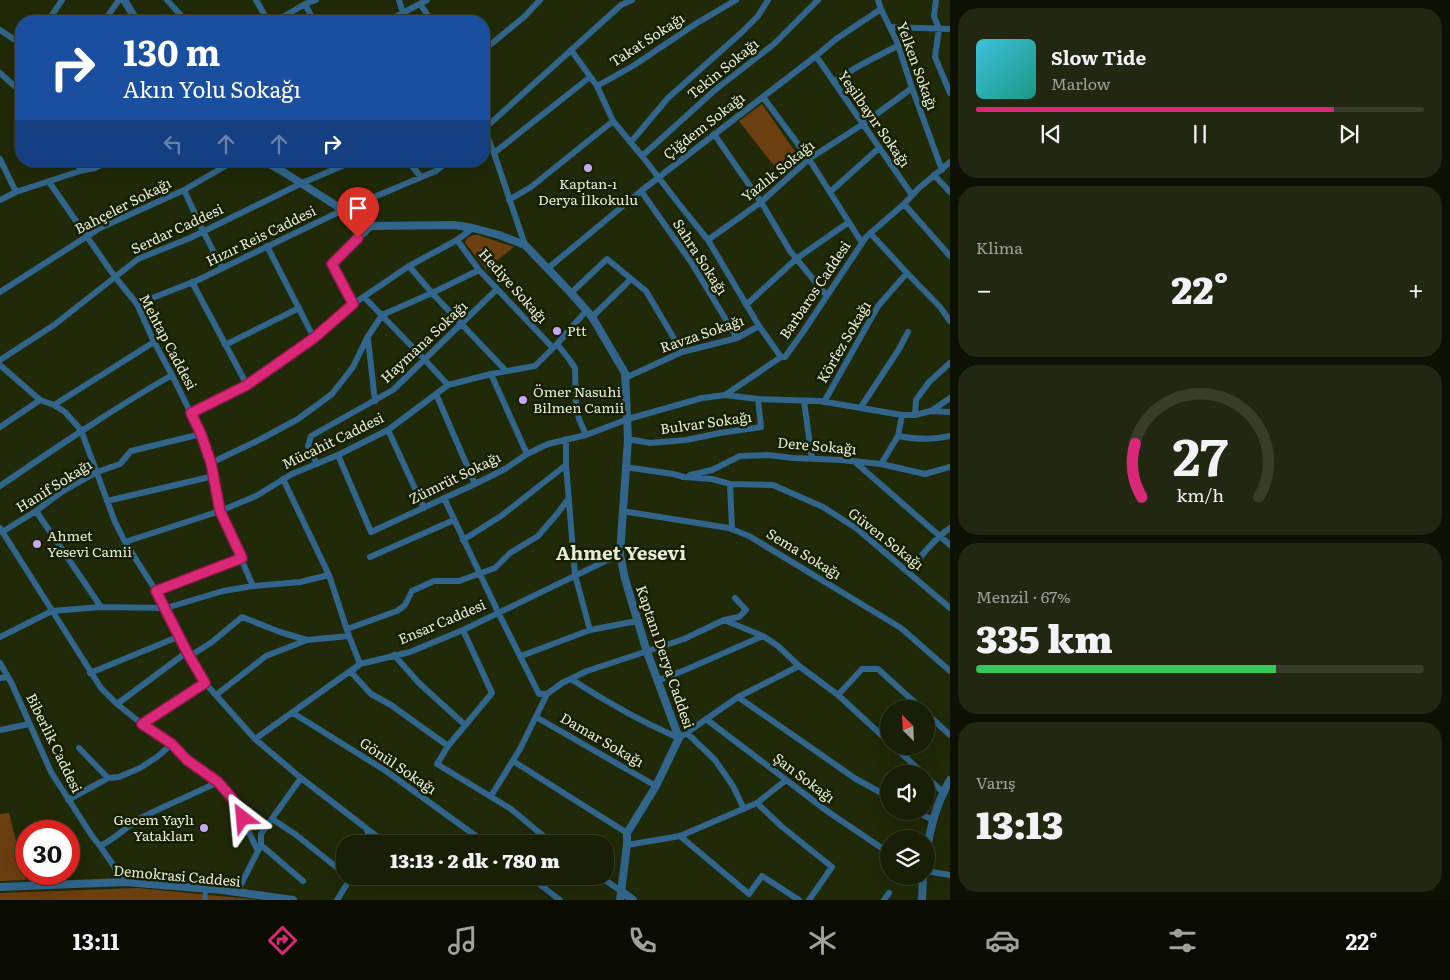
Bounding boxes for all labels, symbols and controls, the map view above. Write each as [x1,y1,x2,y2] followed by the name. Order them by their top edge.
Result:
[605,7,688,71] street label: Takat Sokağı
[893,19,943,113] street label: Yelken Sokağı
[123,25,220,77] text: 130 m
[682,33,763,103] street label: Tekin Sokağı
[40,35,105,100] icon: right
[1051,43,1146,71] text: Slow Tide
[834,66,916,171] street label: Yeşilbayır Sokağı
[1051,71,1111,95] text: Marlow
[123,72,301,105] text: Akın Yolu Sokağı
[658,87,749,164] street label: Çiğdem Sokağı
[1037,120,1065,148] icon: previous
[1186,120,1214,148] icon: pause
[1335,120,1363,148] icon: next
[159,130,187,158] icon: left
[212,130,240,158] icon: ahead
[265,130,293,158] icon: ahead
[318,130,346,158] icon: right
[737,134,818,206] street label: Yazlık Sokağı
[582,162,594,174] marker: Kaptan-ı Derya İlkokulu
[71,172,175,238] street label: Bahçeler Sokağı
[538,173,638,209] place label: Kaptan-ı Derya İlkokulu
[337,187,379,238] pin
[344,194,372,222] icon: arrive
[127,198,226,258] street label: Serdar Caddesi
[202,200,319,270] street label: Hızır Reis Caddesi
[669,215,733,299] street label: Sahra Sokağı
[976,235,1023,259] text: Klima
[774,236,855,343] street label: Barbaros Caddesi
[475,244,553,327] street label: Hediye Sokağı
[1171,259,1229,316] text: 22°
[976,267,992,309] text: −
[1408,267,1424,309] text: +
[135,290,203,393] street label: Mehtap Caddesi
[376,296,471,387] street label: Haymana Sokağı
[811,296,875,386] street label: Körfez Sokağı
[657,309,747,357] street label: Ravza Sokağı
[567,320,587,340] place label: Ptt
[551,325,563,337] marker: Ptt
[533,381,625,417] place label: Ömer Nasuhi Bilmen Camii
[517,394,529,406] marker: Ömer Nasuhi Bilmen Camii
[659,406,753,438] street label: Bulvar Sokağı
[278,407,387,473] street label: Mücahit Caddesi
[1172,415,1228,492] text: 27
[777,432,858,458] street label: Dere Sokağı
[405,446,504,508] street label: Zümrüt Sokağı
[12,454,96,516] street label: Hanif Sokağı
[1176,481,1224,508] text: km/h
[845,502,929,574] street label: Güven Sokağı
[763,523,846,584] street label: Sema Sokağı
[47,525,132,561] place label: Ahmet Yesevi Camii
[31,538,43,550] marker: Ahmet Yesevi Camii
[556,538,686,566] district label: Ahmet Yesevi
[632,582,700,731] street label: Kaptanı Derya Caddesi
[976,584,1071,608] text: Menzil · 67%
[395,594,489,648] street label: Ensar Caddesi
[976,608,1113,665] text: 335 km
[22,690,88,796] street label: Biberlik Caddesi
[880,700,935,755] north arrow
[880,700,935,885] map controls
[557,707,648,771] street label: Damar Sokağı
[356,732,441,798] street label: Gönül Sokağı
[770,747,840,807] street label: Şan Sokağı
[880,765,935,820] button: sound
[976,770,1015,794] text: Varış
[216,791,268,843] position arrow
[976,794,1063,851] text: 13:13
[113,809,194,845] place label: Gecem Yaylı Yatakları
[15,820,80,885] speed limit sign: 30
[198,822,210,834] marker: Gecem Yaylı Yatakları
[880,830,935,885] button: layers
[390,846,560,874] text: 13:13 · 2 dk · 780 m
[113,859,242,891] street label: Demokrasi Caddesi
[265,923,300,958] icon: directions
[445,923,480,958] icon: music
[625,923,660,958] icon: phone
[805,923,840,958] icon: climate
[985,923,1020,958] icon: car
[1165,923,1200,958] icon: filters
[73,924,119,957] text: 13:11
[1346,924,1377,957] text: 22°

